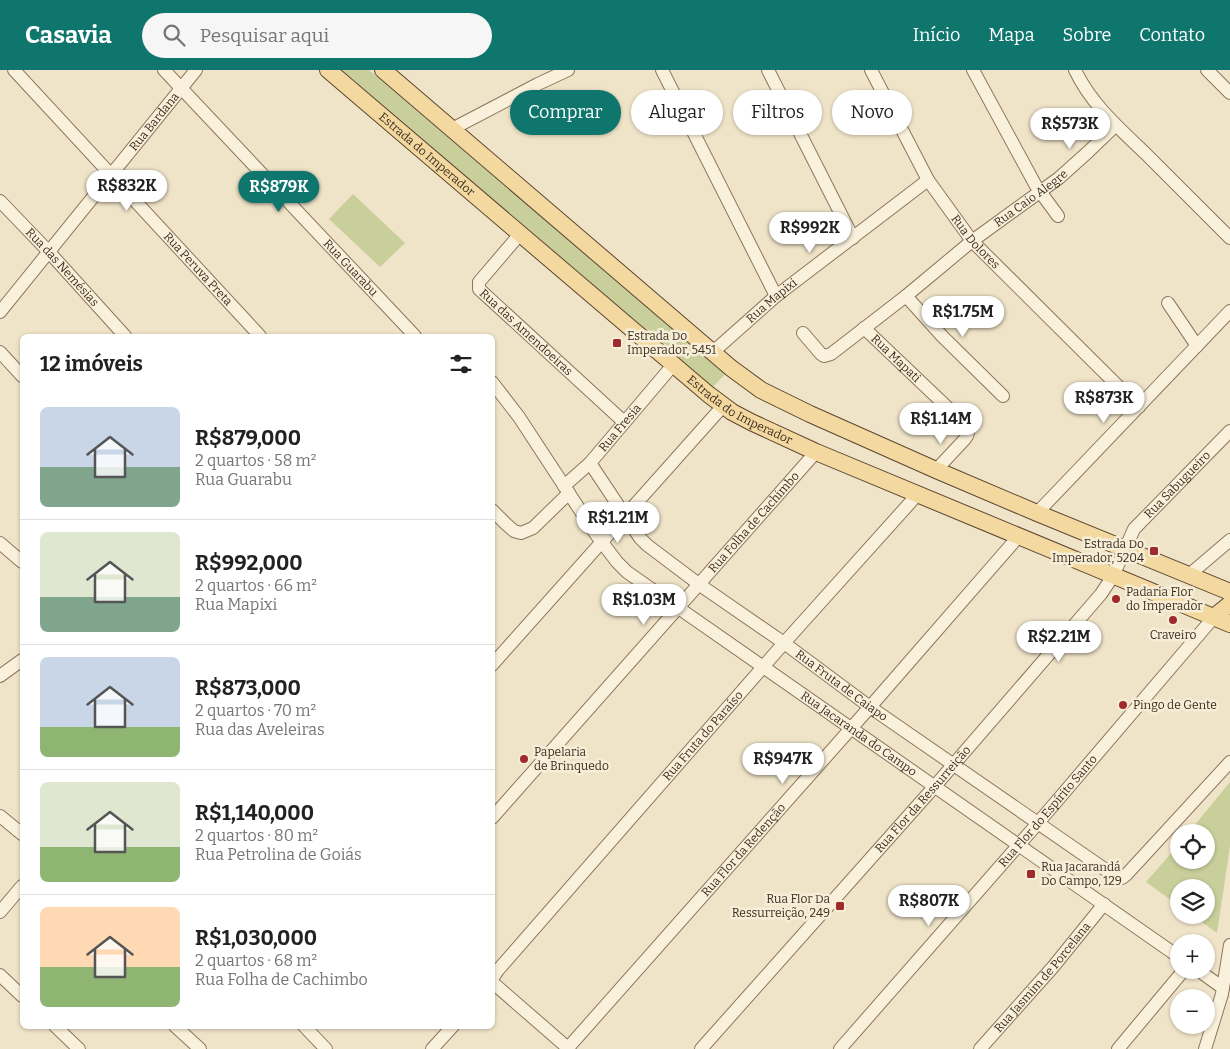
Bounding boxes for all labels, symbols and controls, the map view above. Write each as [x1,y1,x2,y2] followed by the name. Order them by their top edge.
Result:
[142,13,492,58] search box
[25,21,112,49] text: Casavia
[160,21,188,49] icon: search
[200,24,329,47] text: Pesquisar aqui
[913,24,960,46] text: Início
[988,24,1035,46] text: Mapa
[1063,24,1111,46] text: Sobre
[1139,24,1205,46] text: Contato
[126,89,182,154] street label: Rua Bardana
[510,90,621,135] chip: Comprar
[631,90,723,135] chip: Alugar
[733,90,822,135] chip: Filtros
[832,90,912,135] chip: Novo
[1029,108,1111,150] pin: R$573K
[376,110,478,200] street label: Estrada do Imperador
[1041,114,1099,133] text: R$573K
[991,167,1070,230] street label: Rua Caio Alegre
[86,170,168,212] pin: R$832K
[238,170,320,213] pin: R$879K
[97,176,157,195] text: R$832K
[249,177,309,196] text: R$879K
[769,212,851,254] pin: R$992K
[948,212,1003,272] street label: Rua Dolores
[780,218,840,237] text: R$992K
[23,225,102,309] street label: Rua das Nemésias
[161,229,236,309] street label: Rua Peruva Preta
[321,237,381,300] street label: Rua Guarabu
[744,275,800,326] street label: Rua Mapixi
[477,286,576,378] street label: Rua das Amendoeiras
[917,296,1009,338] pin: R$1.75M
[932,302,994,321] text: R$1.75M
[627,329,716,357] place label: Estrada Do Imperador, 5451
[868,332,924,385] street label: Rua Mapati
[611,337,623,349] marker: Estrada Do Imperador, 5451
[447,350,475,378] icon: filters
[40,351,143,377] text: 12 imóveis
[684,372,795,447] street label: Estrada do Imperador
[1063,382,1145,424] pin: R$873K
[1075,388,1133,407] text: R$873K
[596,401,644,454] street label: Rua Fresia
[895,402,987,445] pin: R$1.14M
[910,409,972,428] text: R$1.14M
[195,425,301,451] text: R$879,000
[80,427,140,487] icon: home
[1142,448,1213,521] street label: Rua Sabugueiro
[195,451,316,470] text: 2 quartos · 58 m²
[706,469,802,575] street label: Rua Folha de Cachimbo
[195,470,292,489] text: Rua Guarabu
[572,502,664,544] pin: R$1.21M
[588,508,649,527] text: R$1.21M
[1052,537,1144,565] place label: Estrada Do Imperador, 5204
[1148,545,1160,557] marker: Estrada Do Imperador, 5204
[195,550,303,576] text: R$992,000
[80,552,140,612] icon: home
[195,576,317,595] text: 2 quartos · 66 m²
[598,584,690,626] pin: R$1.03M
[1126,585,1203,613] place label: Padaria Flor do Imperador
[612,590,676,609] text: R$1.03M
[1110,593,1122,605] marker: Padaria Flor do Imperador
[195,595,277,614] text: Rua Mapixi
[1167,614,1179,626] marker: Craveiro
[1013,620,1105,663] pin: R$2.21M
[1027,627,1091,646] text: R$2.21M
[1150,628,1196,642] place label: Craveiro
[793,647,890,724] street label: Rua Fruta de Caiapo
[195,675,301,701] text: R$873,000
[80,677,140,737] icon: home
[660,688,746,783] street label: Rua Fruta do Paraíso
[798,688,919,779] street label: Rua Jacaranda do Campo
[1133,698,1217,712] place label: Pingo de Gente
[1117,699,1129,711] marker: Pingo de Gente
[195,701,316,720] text: 2 quartos · 70 m²
[195,720,325,739] text: Rua das Aveleiras
[742,742,824,785] pin: R$947K
[872,743,974,856] street label: Rua Flor da Ressurreição
[534,745,609,773] place label: Papelaria de Brinquedo
[753,749,813,768] text: R$947K
[996,752,1100,870] street label: Rua Flor do Espírito Santo
[518,753,530,765] marker: Papelaria de Brinquedo
[195,800,314,826] text: R$1,140,000
[698,800,788,899] street label: Rua Flor da Redenção
[80,802,140,862] icon: home
[1170,824,1215,1034] map controls
[1170,824,1215,869] button: locate
[195,826,318,845] text: 2 quartos · 80 m²
[195,845,362,864] text: Rua Petrolina de Goiás
[1041,860,1122,888] place label: Rua Jacarandá Do Campo, 129
[1025,868,1037,880] marker: Rua Jacarandá Do Campo, 129
[1170,879,1215,924] button: layers
[888,884,970,927] pin: R$807K
[899,891,959,910] text: R$807K
[732,892,830,920] place label: Rua Flor Da Ressurreição, 249
[834,900,846,912] marker: Rua Flor Da Ressurreição, 249
[991,919,1094,1035] street label: Rua Jasmim de Porcelana
[195,925,317,951] text: R$1,030,000
[80,927,140,987] icon: home
[1170,934,1215,979] button: +
[195,951,317,970] text: 2 quartos · 68 m²
[195,970,368,989] text: Rua Folha de Cachimbo
[1170,989,1215,1034] button: −

